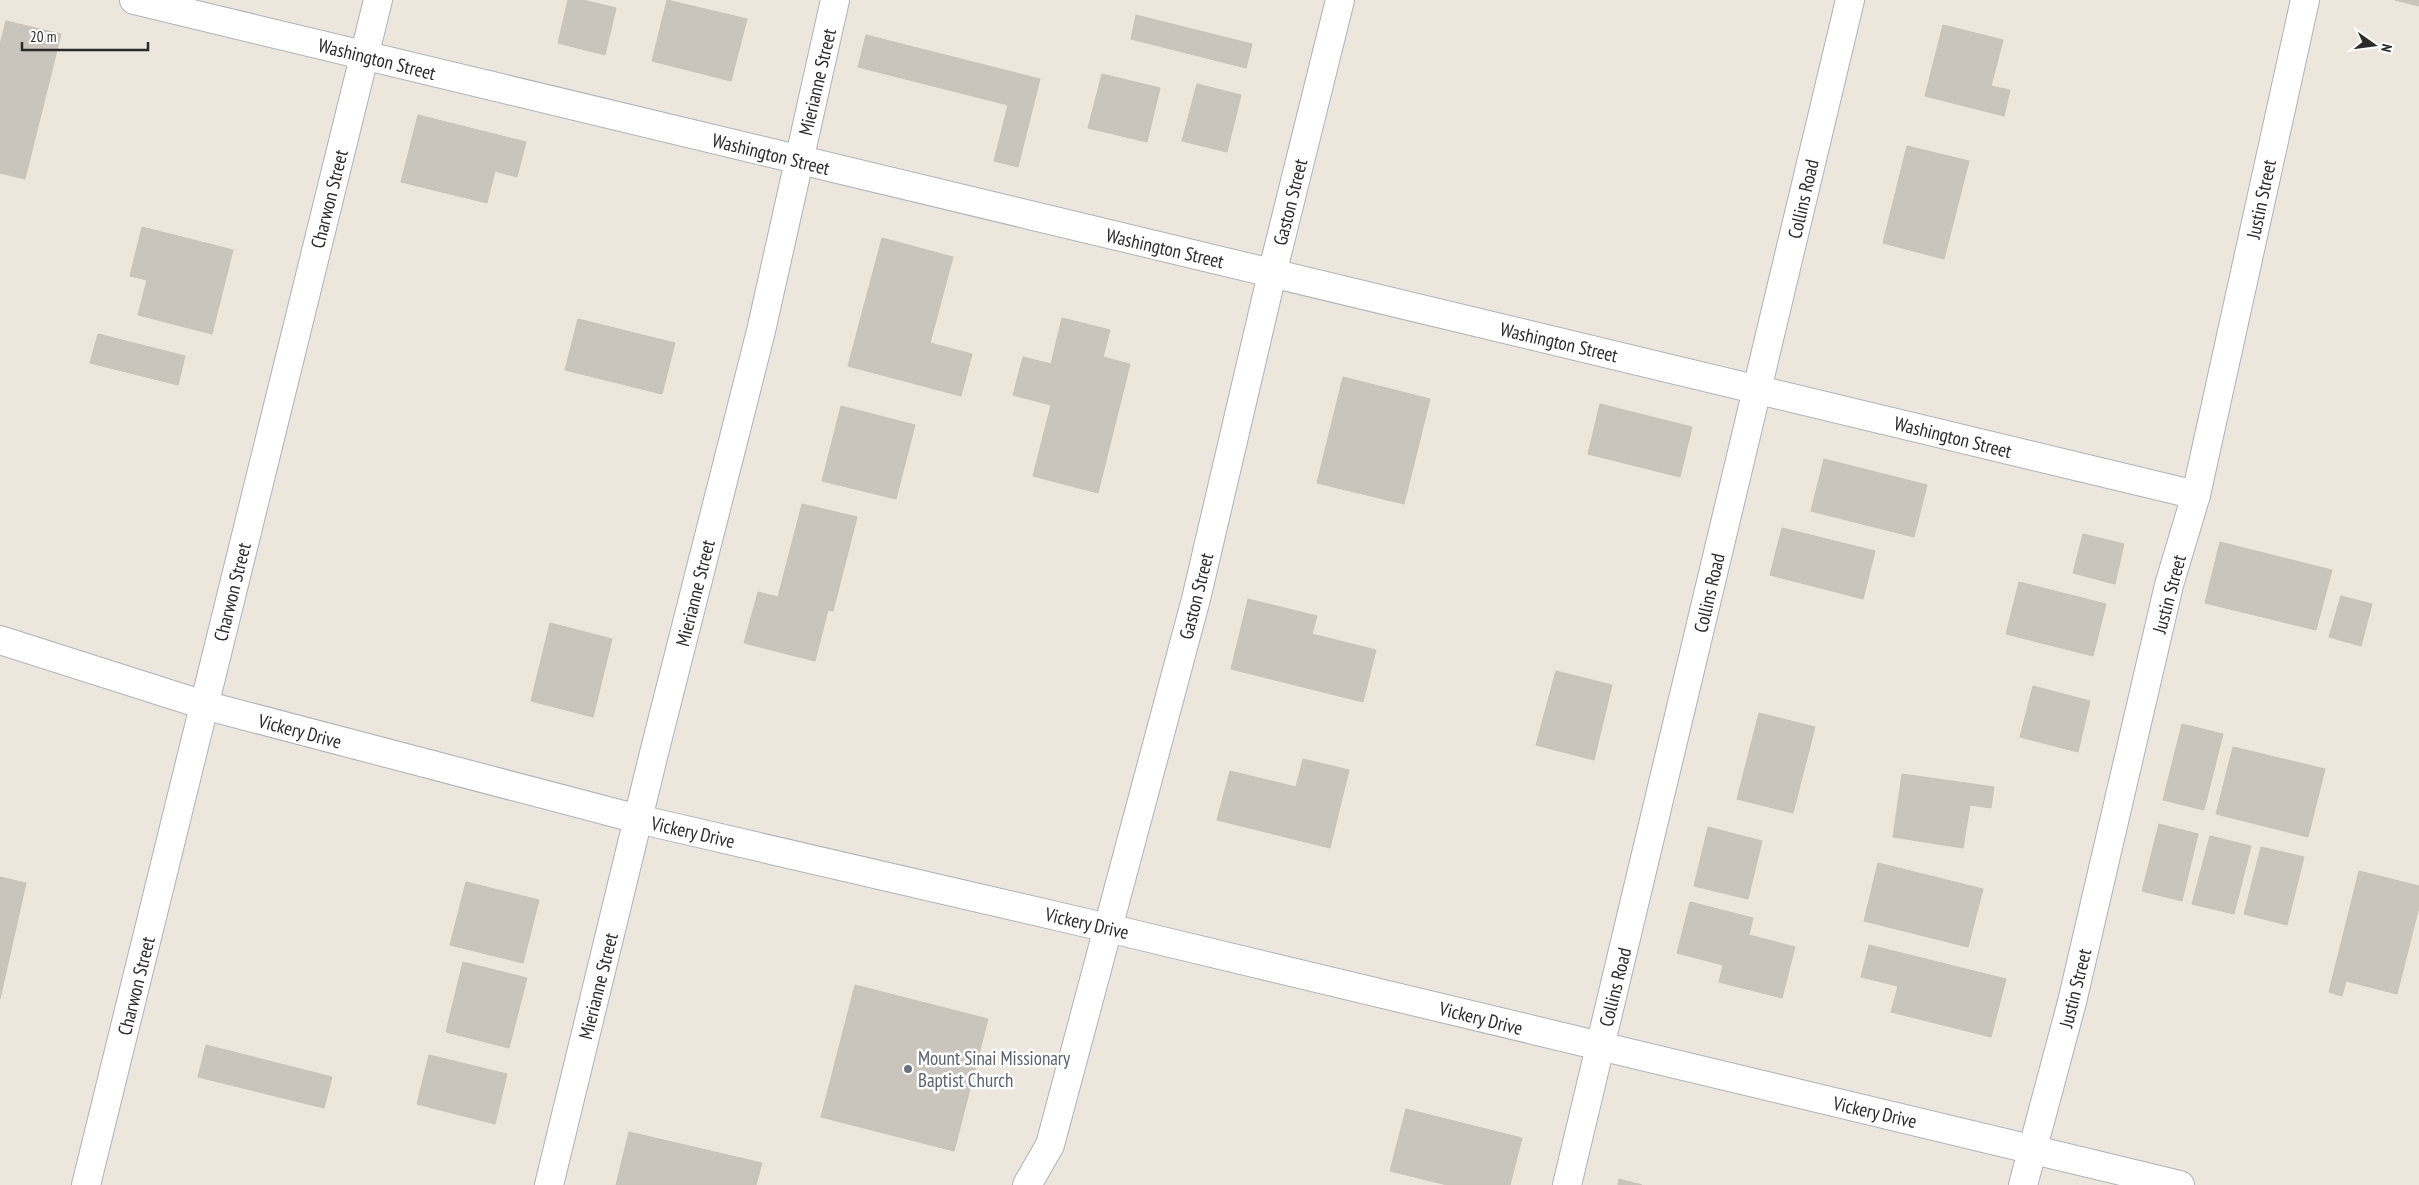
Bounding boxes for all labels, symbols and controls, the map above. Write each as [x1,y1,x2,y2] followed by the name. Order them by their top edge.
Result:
[22,20,149,52] scale bar
[2349,20,2399,70] north arrow
[793,25,841,138] street label: Mierianne Street
[30,27,56,46] text: 20 m
[316,33,439,85] street label: Washington Street
[2377,42,2396,54] text: N
[710,128,833,180] street label: Washington Street
[305,146,353,251] street label: Charwon Street
[1268,155,1313,248] street label: Gaston Street
[2241,156,2281,242] street label: Justin Street
[1782,157,1824,241] street label: Collins Road
[1104,223,1227,273] street label: Washington Street
[1498,317,1621,367] street label: Washington Street
[1892,411,2015,463] street label: Washington Street
[670,537,720,649] street label: Mierianne Street
[208,539,256,644] street label: Charwon Street
[1174,549,1219,642] street label: Gaston Street
[1688,551,1730,635] street label: Collins Road
[2147,551,2191,637] street label: Justin Street
[255,708,344,754] street label: Vickery Drive
[648,811,737,853] street label: Vickery Drive
[1042,902,1131,944] street label: Vickery Drive
[573,930,623,1042] street label: Mierianne Street
[112,933,160,1038] street label: Charwon Street
[1594,945,1636,1029] street label: Collins Road
[2053,945,2097,1031] street label: Justin Street
[1436,996,1525,1040] street label: Vickery Drive
[918,1046,1071,1092] place label: Mount Sinai Missionary Baptist Church
[902,1063,914,1075] marker: Mount Sinai Missionary Baptist Church
[1830,1091,1919,1133] street label: Vickery Drive

